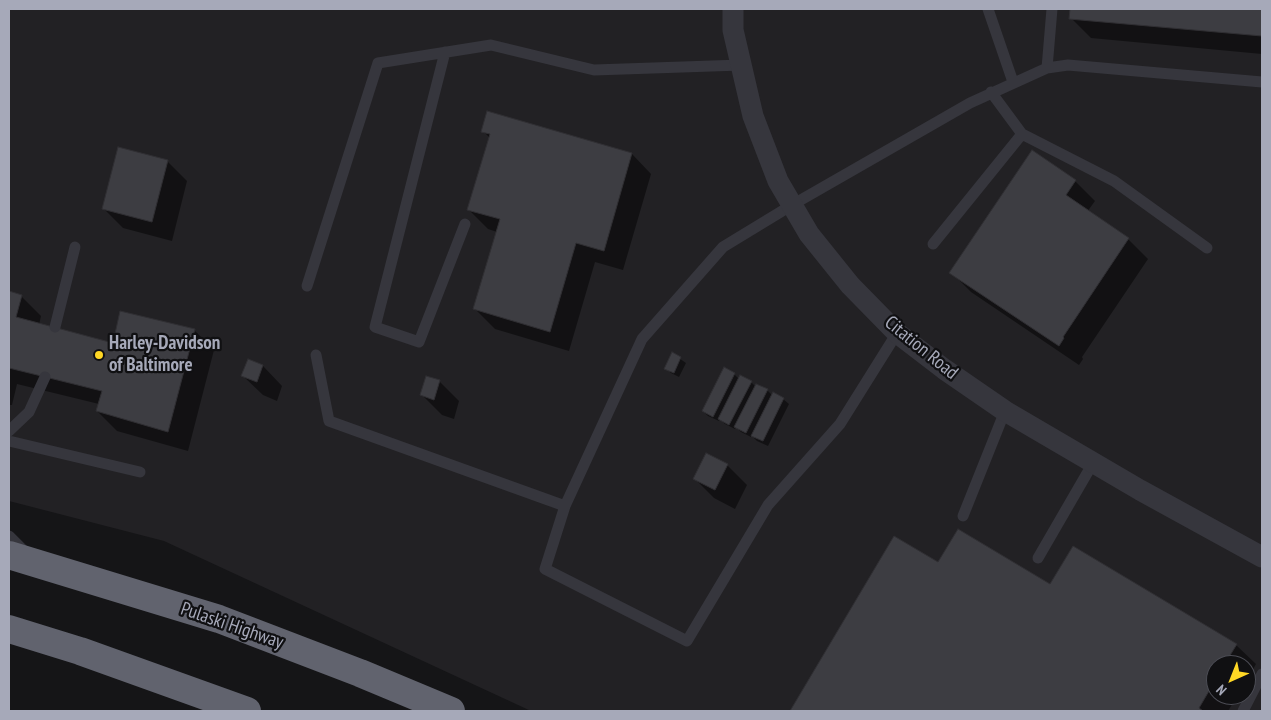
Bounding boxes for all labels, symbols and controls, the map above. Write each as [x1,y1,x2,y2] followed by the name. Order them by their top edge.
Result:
[880,311,962,385] street label: Citation Road
[109,333,220,377] place label: Harley-Davidson of Baltimore
[93,349,105,361] marker: Harley-Davidson of Baltimore
[178,598,286,654] street label: Pulaski Highway
[1206,655,1256,705] north arrow
[1212,681,1230,699] text: N

